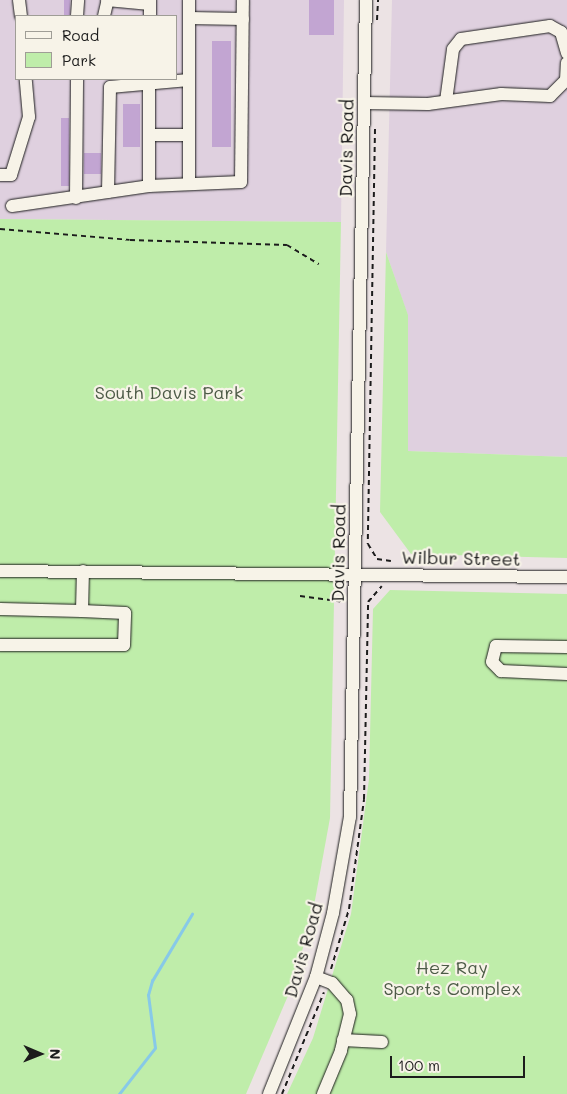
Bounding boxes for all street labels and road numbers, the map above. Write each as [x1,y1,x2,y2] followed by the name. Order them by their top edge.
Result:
[334,99,358,197] street label: Davis Road
[326,504,350,602] street label: Davis Road
[401,546,521,570] street label: Wilbur Street
[279,900,327,1000] street label: Davis Road

